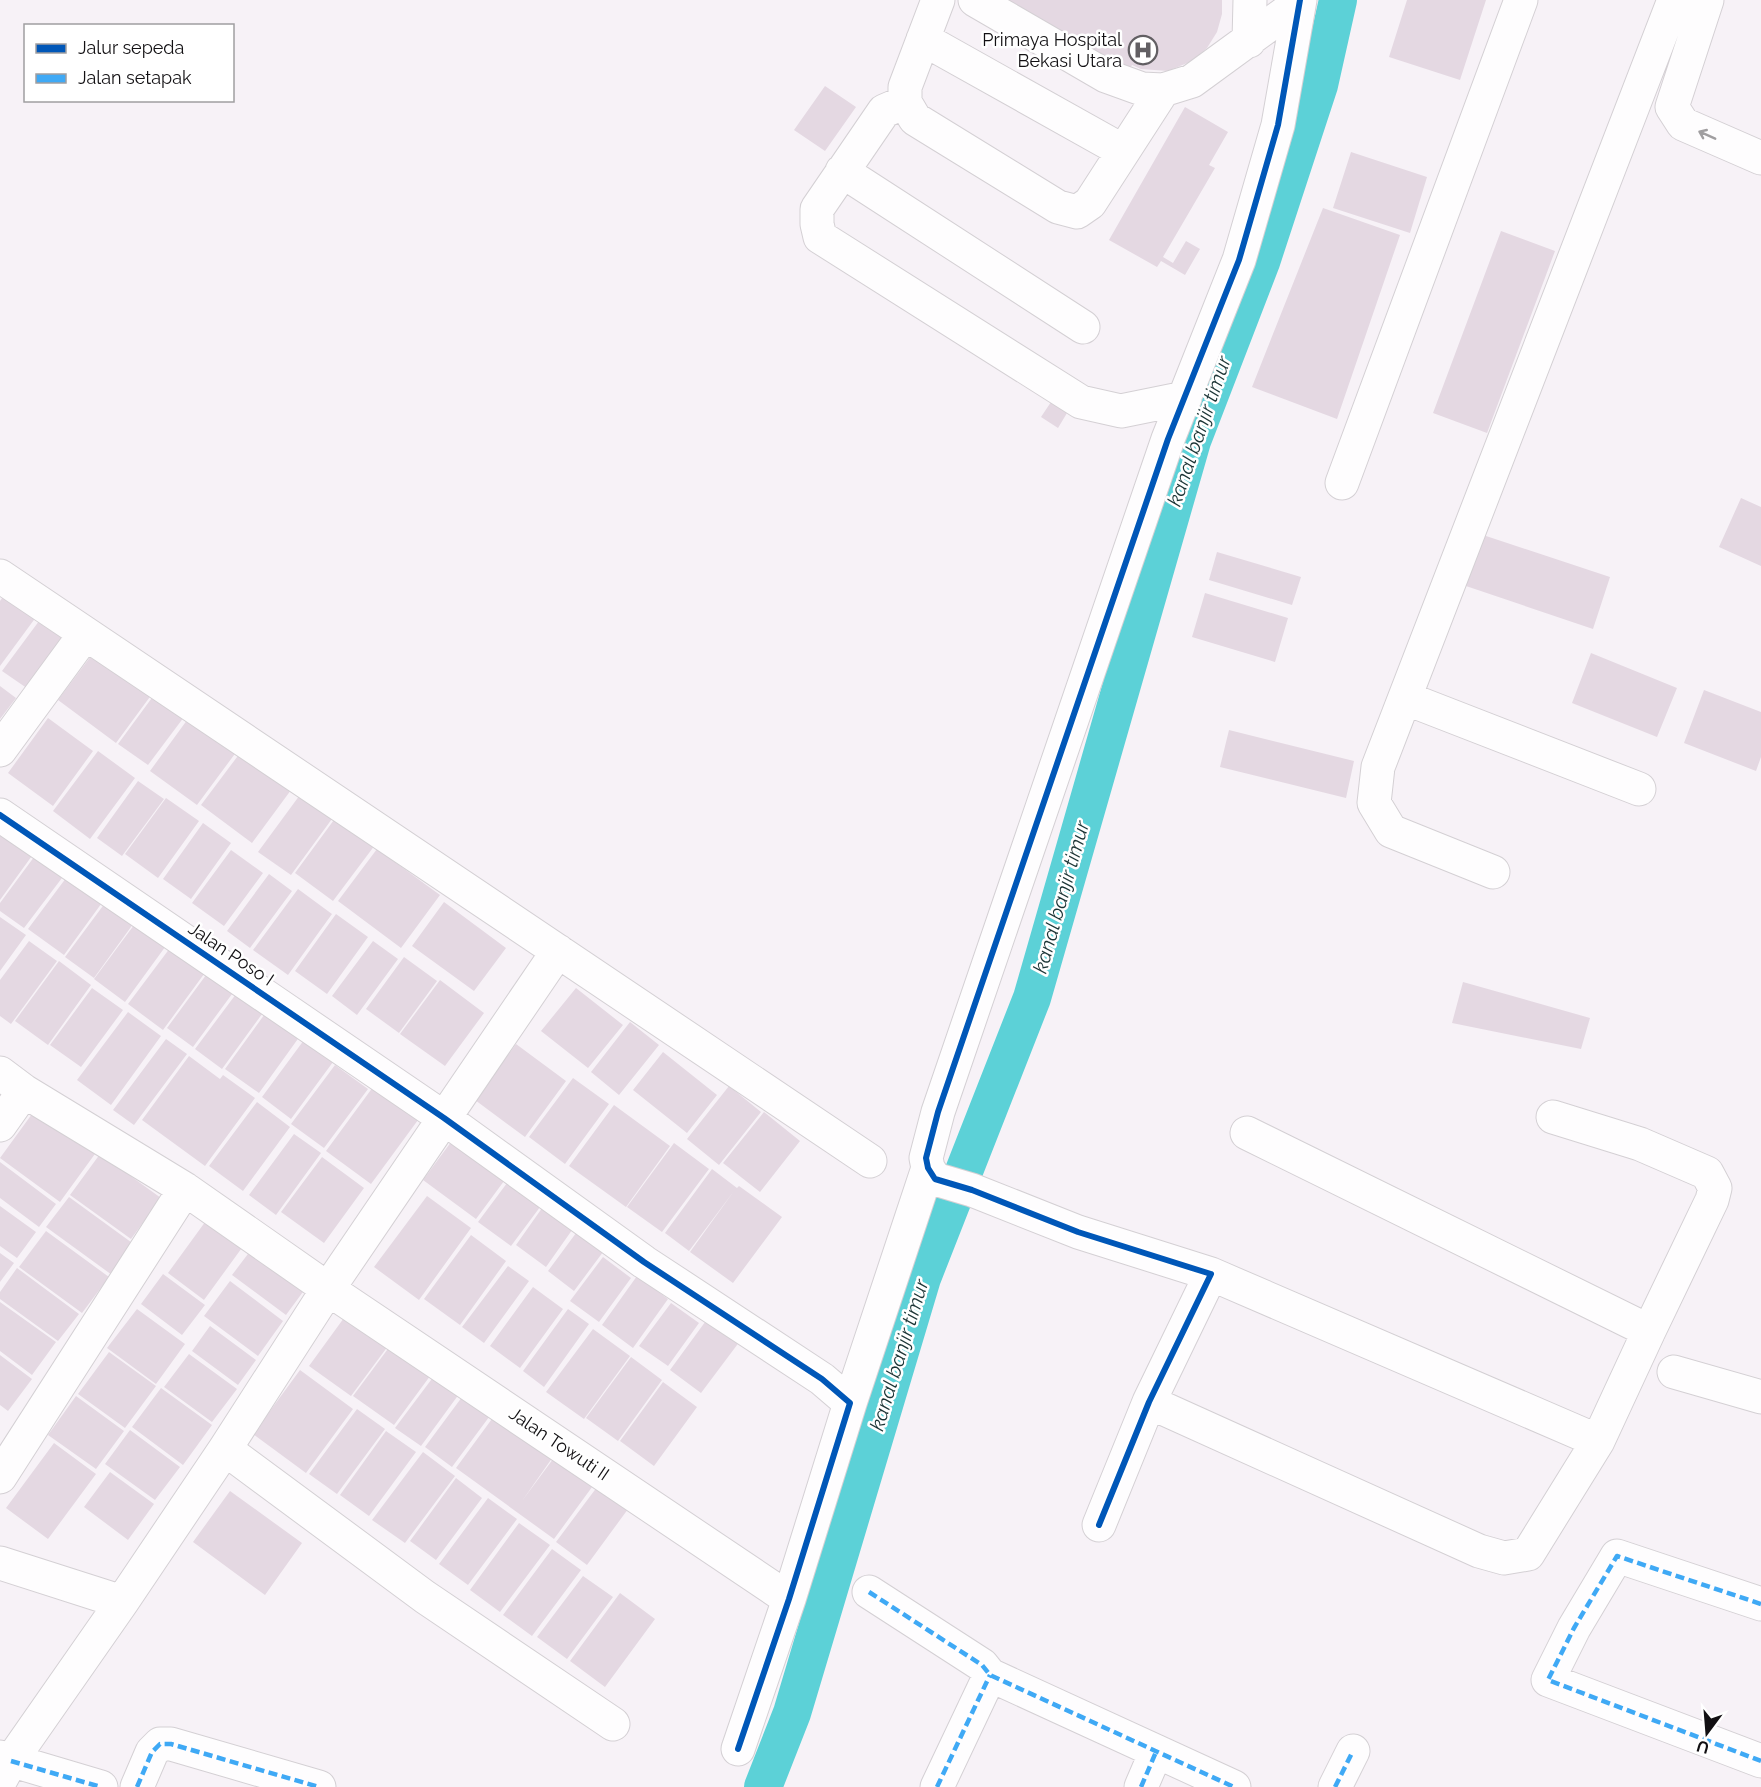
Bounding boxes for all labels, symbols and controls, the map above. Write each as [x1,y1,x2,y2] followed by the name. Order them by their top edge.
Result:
[24,24,234,102] legend
[982,29,1122,71] place label: Primaya Hospital Bekasi Utara
[1127,34,1159,66] hospital icon: Primaya Hospital Bekasi Utara
[78,37,184,58] text: Jalur sepeda
[78,67,192,88] text: Jalan setapak
[1699,129,1717,140] one-way arrow
[1162,352,1236,509] water label: kanal banjir timur
[1028,817,1094,976] water label: kanal banjir timur
[185,917,278,990] street label: Jalan Poso I
[865,1275,934,1434] water label: kanal banjir timur
[505,1403,613,1485] street label: Jalan Towuti II
[1677,1703,1737,1763] north arrow
[1695,1736,1711,1758] text: U

